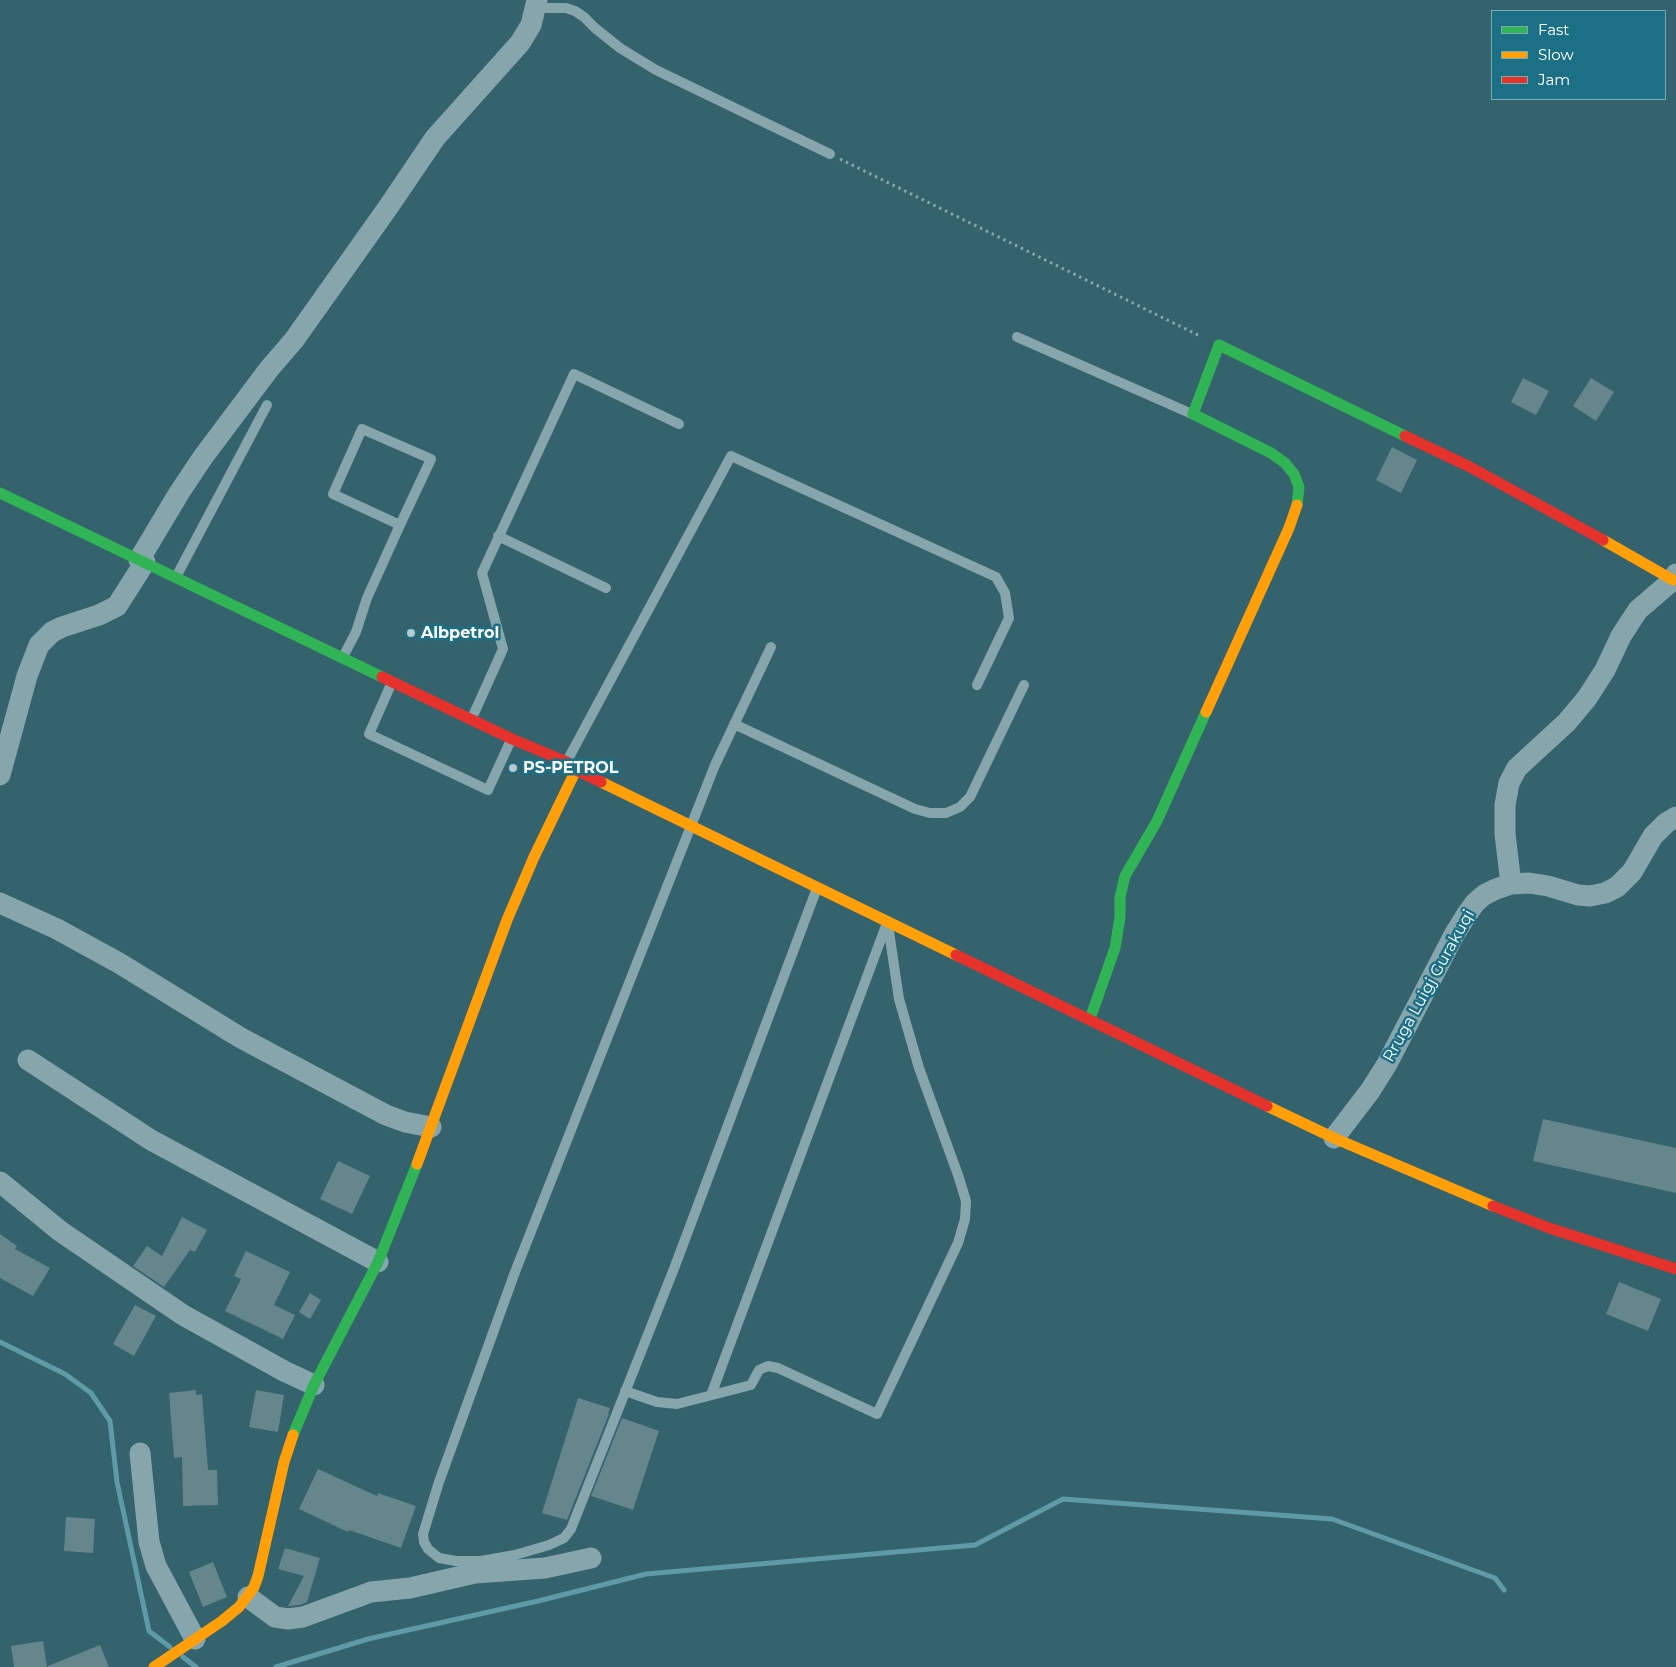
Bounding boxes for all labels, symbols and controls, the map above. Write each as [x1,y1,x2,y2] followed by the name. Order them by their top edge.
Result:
[1491,10,1666,100] legend
[1538,20,1569,39] text: Fast
[1538,45,1574,64] text: Slow
[1538,70,1570,89] text: Jam
[421,623,499,643] place label: Albpetrol
[405,627,417,639] marker: Albpetrol
[523,758,618,778] place label: PS-PETROL
[507,762,519,774] marker: PS-PETROL
[1379,907,1479,1065] street label: Rruga Luigj Gurakuqi

